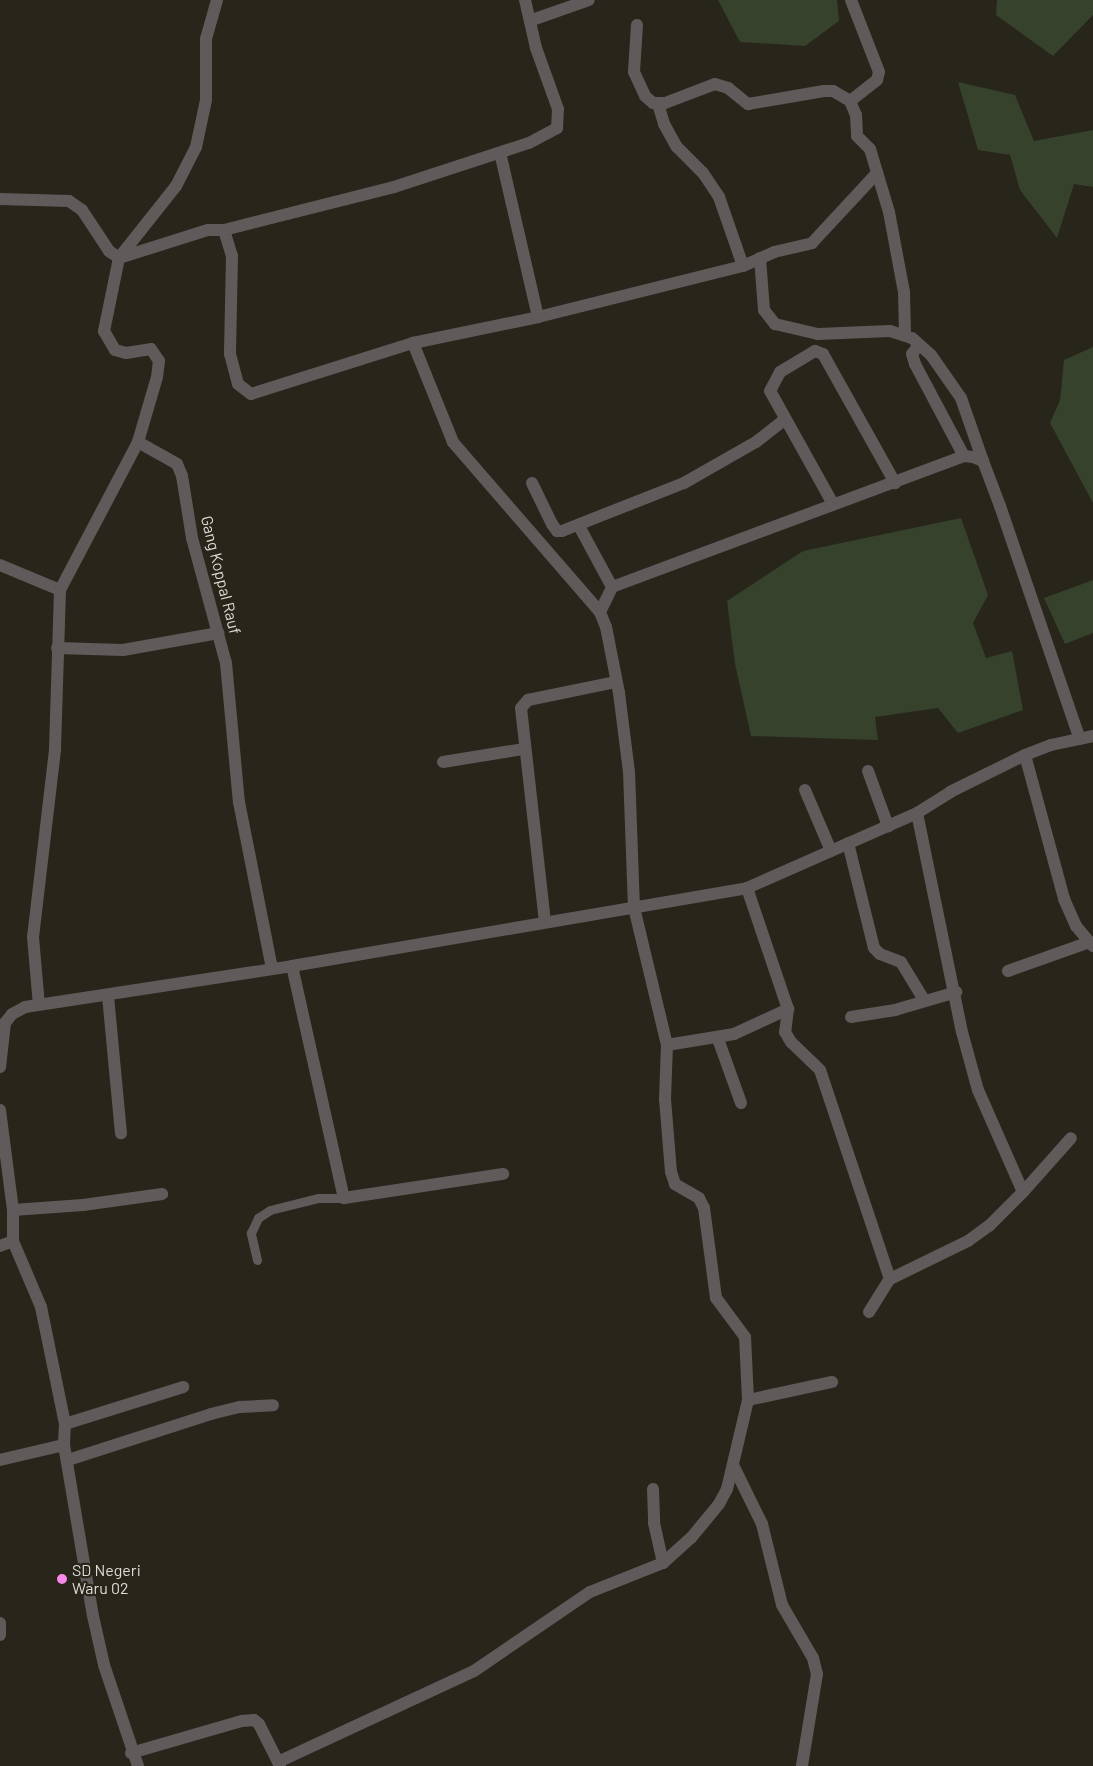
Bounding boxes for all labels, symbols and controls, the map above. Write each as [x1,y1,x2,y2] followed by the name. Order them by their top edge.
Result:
[197,514,245,636] street label: Gang Koppal Rauf
[72,1560,141,1598] place label: SD Negeri Waru 02
[56,1573,68,1585] marker: SD Negeri Waru 02

